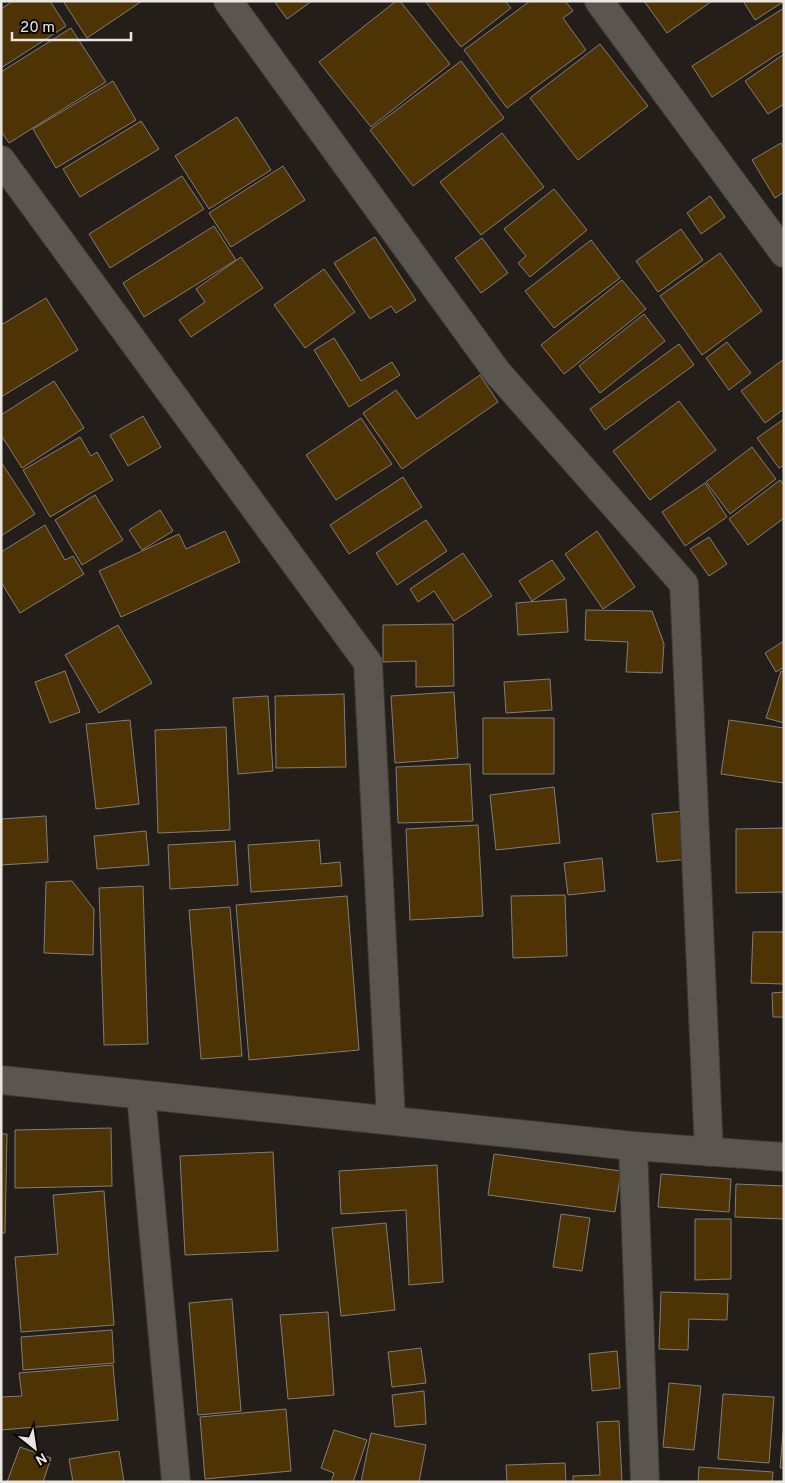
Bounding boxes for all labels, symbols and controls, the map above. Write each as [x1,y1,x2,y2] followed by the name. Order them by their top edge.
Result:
[12,10,131,42] scale bar
[20,19,55,38] text: 20 m
[10,1423,60,1473] north arrow
[32,1448,49,1468] text: N

